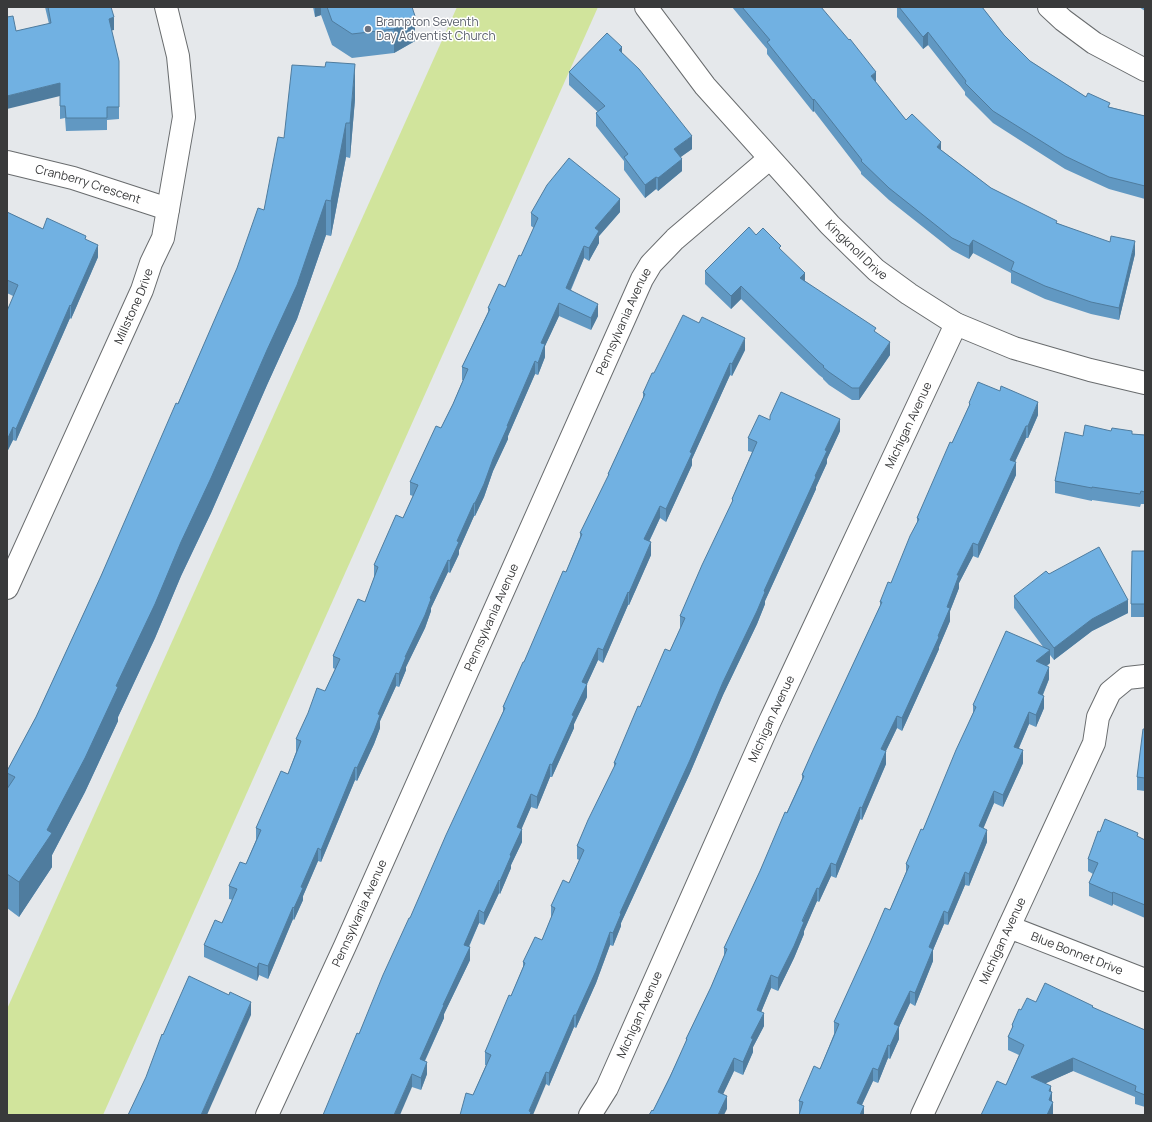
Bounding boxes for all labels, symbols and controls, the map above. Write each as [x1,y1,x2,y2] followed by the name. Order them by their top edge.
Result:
[376,13,496,44] place label: Brampton Seventh Day Adventist Church
[363,24,373,34] marker: Brampton Seventh Day Adventist Church
[34,160,143,208] street label: Cranberry Crescent
[822,216,891,284] street label: Kingknoll Drive
[591,264,655,378] street label: Pennsylvania Avenue
[110,266,157,347] street label: Millstone Drive
[880,379,936,471] street label: Michigan Avenue
[460,561,522,674] street label: Pennsylvania Avenue
[744,672,798,765] street label: Michigan Avenue
[328,857,391,970] street label: Pennsylvania Avenue
[975,894,1030,987] street label: Michigan Avenue
[1029,927,1126,979] street label: Blue Bonnet Drive
[612,968,666,1061] street label: Michigan Avenue

